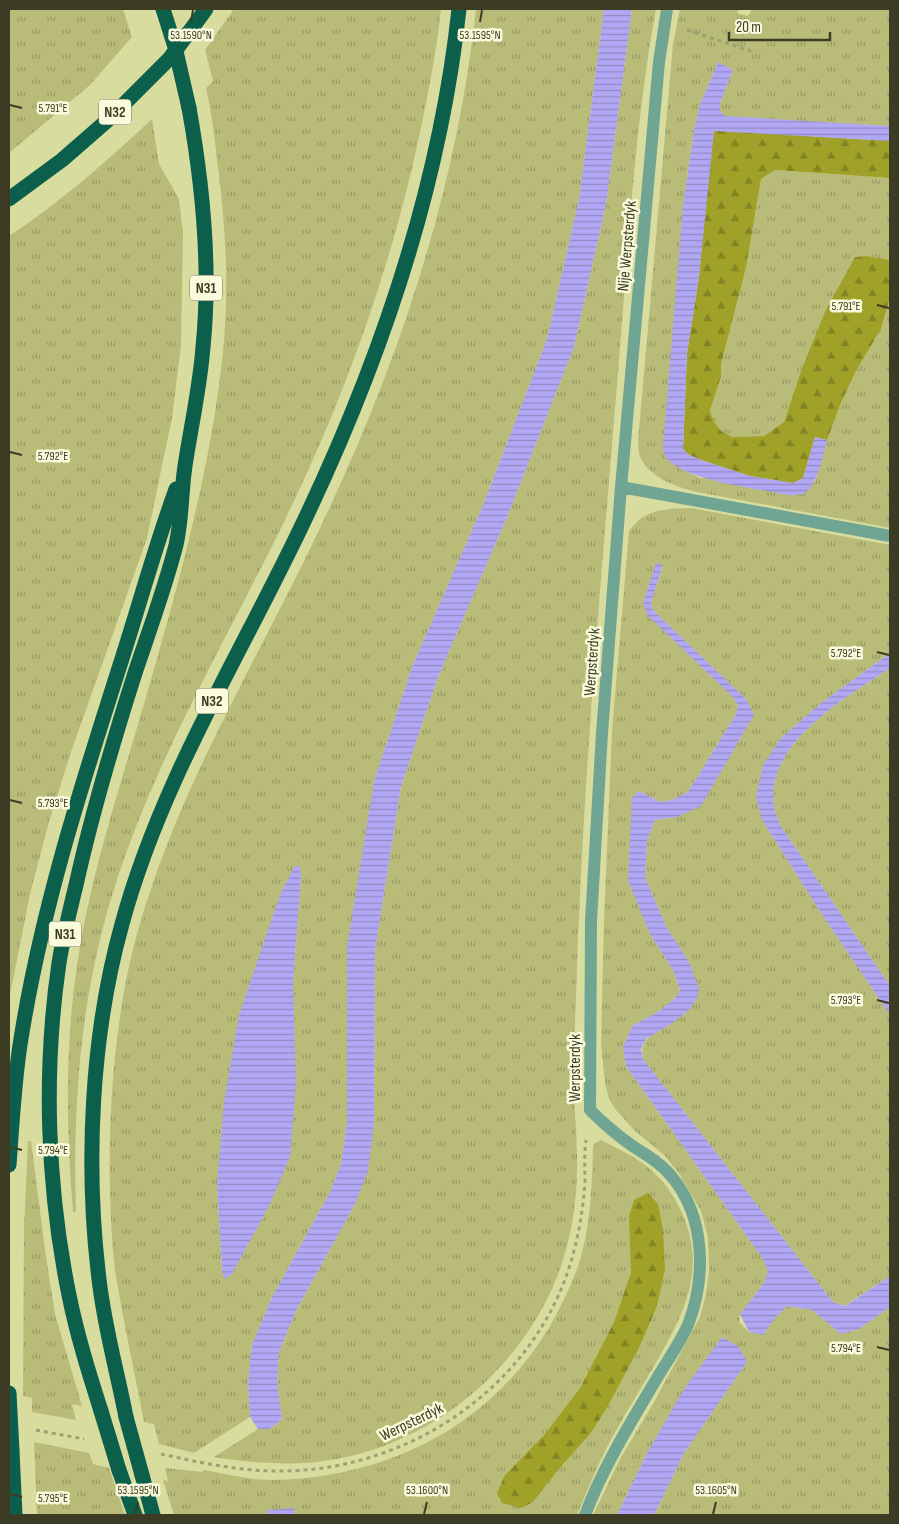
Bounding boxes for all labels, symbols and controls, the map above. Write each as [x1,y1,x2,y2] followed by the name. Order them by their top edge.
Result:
[729,10,830,42] scale bar
[736,18,761,37] text: 20 m
[170,28,212,43] text: 53.1590°N
[459,28,501,43] text: 53.1595°N
[99,100,131,124] road number: N32
[39,101,68,116] text: 5.791°E
[614,200,641,292] street label: Nije Werpsterdyk
[190,276,222,300] road number: N31
[832,299,861,314] text: 5.791°E
[38,449,68,464] text: 5.792°E
[581,628,604,697] street label: Werpsterdyk
[831,646,861,661] text: 5.792°E
[196,688,228,714] road number: N32
[38,796,68,811] text: 5.793°E
[49,922,81,946] road number: N31
[831,993,861,1008] text: 5.793°E
[566,1034,585,1102] street label: Werpsterdyk
[38,1143,68,1158] text: 5.794°E
[831,1341,861,1356] text: 5.794°E
[377,1399,446,1446] street label: Werpsterdyk
[117,1483,159,1498] text: 53.1595°N
[406,1483,448,1498] text: 53.1600°N
[695,1483,737,1498] text: 53.1605°N
[38,1491,68,1506] text: 5.795°E

